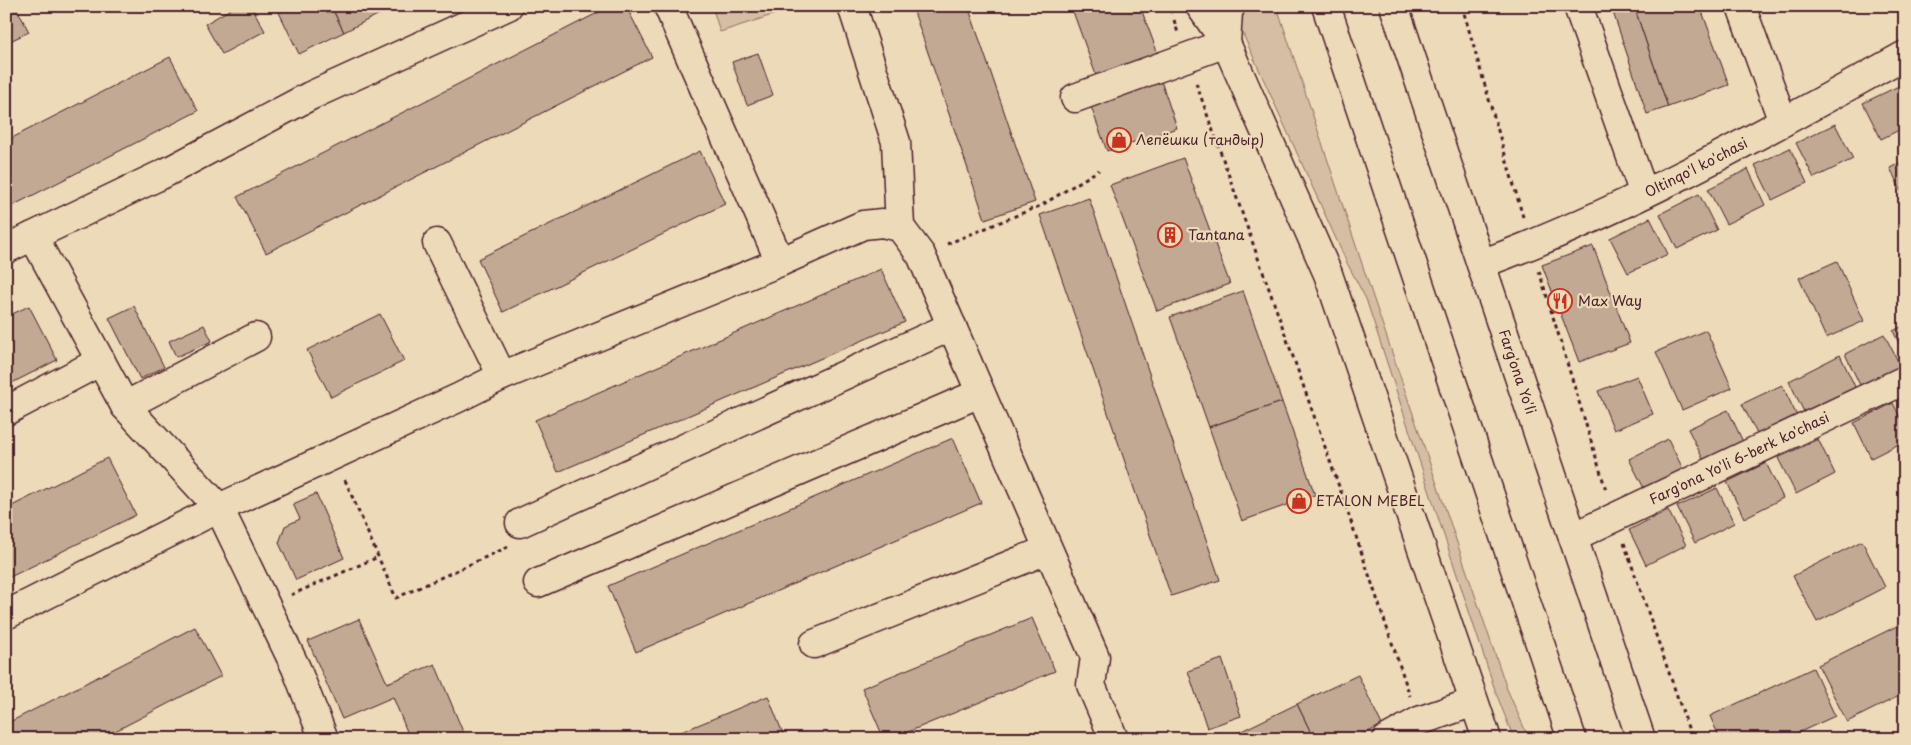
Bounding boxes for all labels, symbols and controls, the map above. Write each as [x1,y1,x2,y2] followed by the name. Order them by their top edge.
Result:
[1106,127,1132,153] shop icon: Лепёшки (тандыр)
[1136,129,1264,150] place label: Лепёшки (тандыр)
[1641,132,1751,202] street label: Oltinqo'l ko'chasi
[1157,222,1183,248] building icon: Tantana
[1188,224,1245,245] place label: Tantana
[1547,288,1573,314] restaurant icon: Max Way
[1578,290,1642,311] place label: Max Way
[1494,326,1542,417] street label: Farg'ona Yo'li
[1646,406,1833,509] street label: Farg'ona Yo'li 6-berk ko'chasi
[1286,488,1312,514] shop icon: ETALON MEBEL
[1316,490,1425,511] place label: ETALON MEBEL

